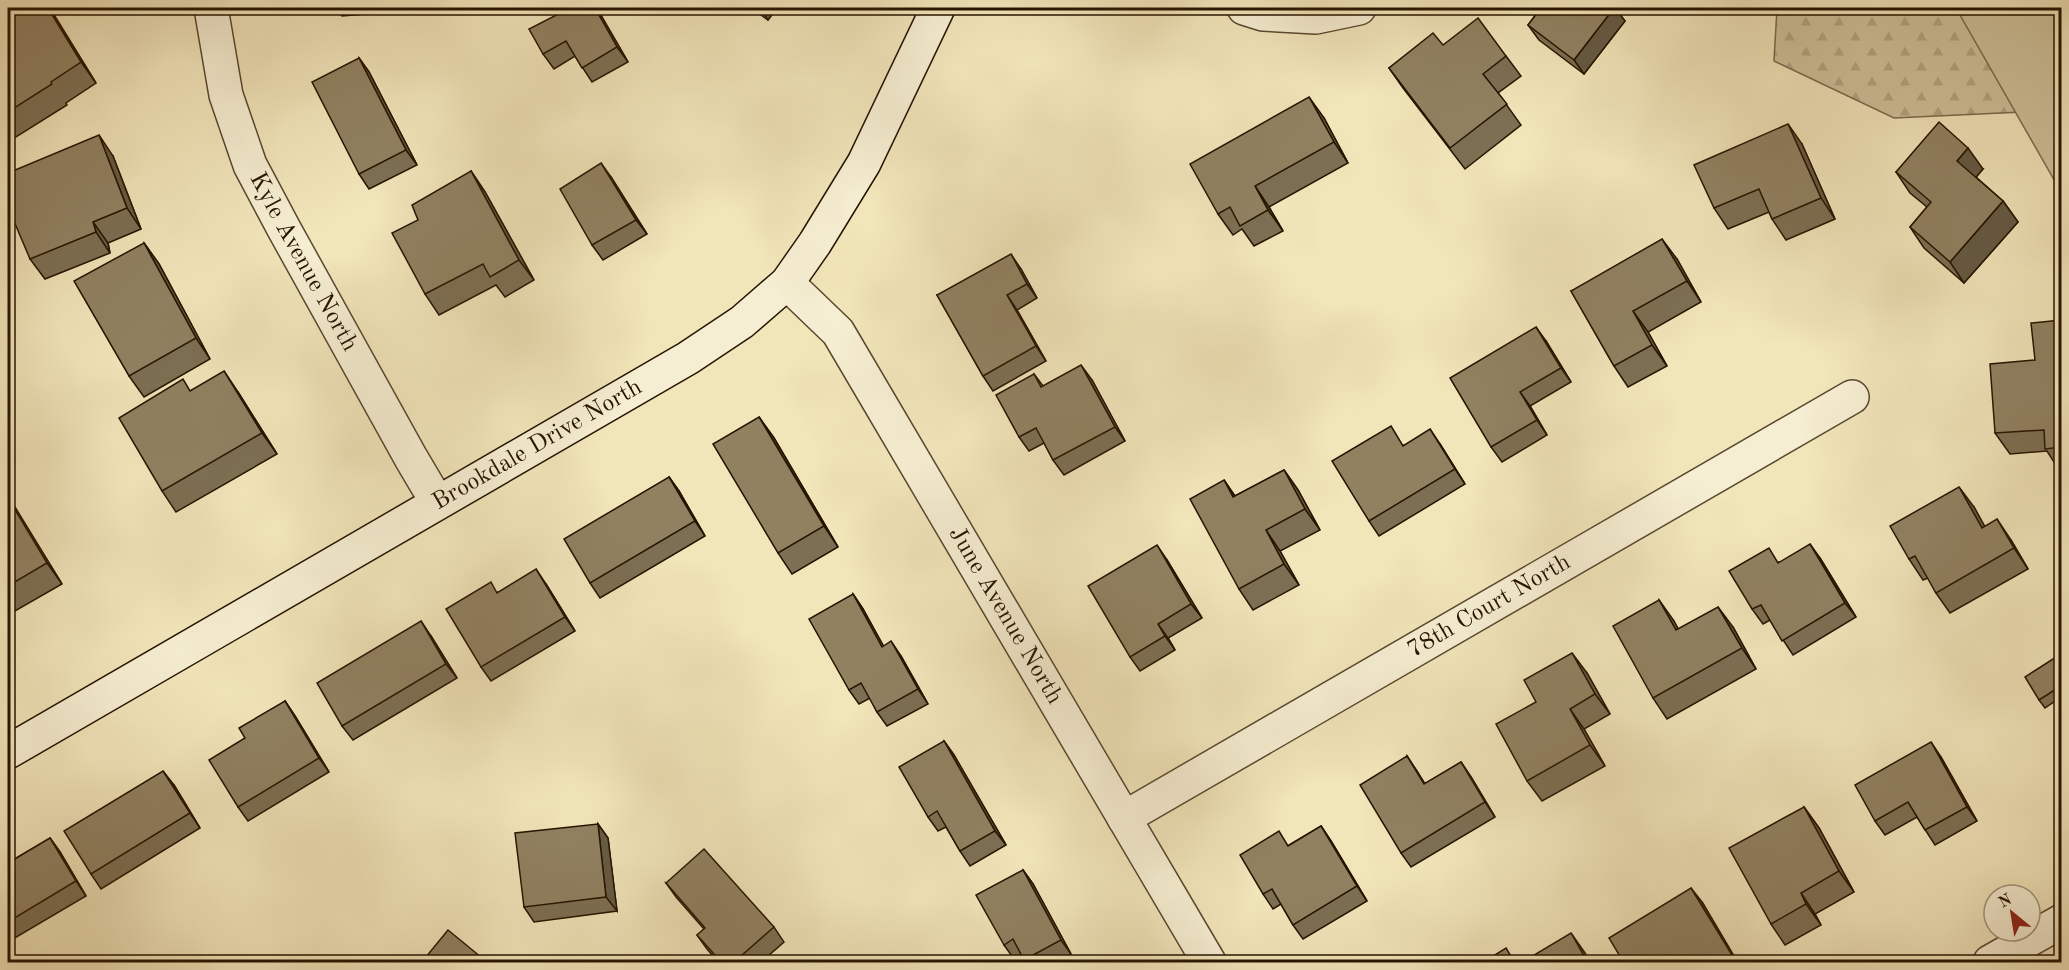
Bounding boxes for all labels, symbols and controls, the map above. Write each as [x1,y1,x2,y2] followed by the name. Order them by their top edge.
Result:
[244,169,362,356] street label: Kyle Avenue North
[429,375,646,515] street label: Brookdale Drive North
[944,523,1066,709] street label: June Avenue North
[1404,550,1575,663] street label: 78th Court North
[1982,883,2042,943] north arrow
[1996,891,2015,912] text: N

